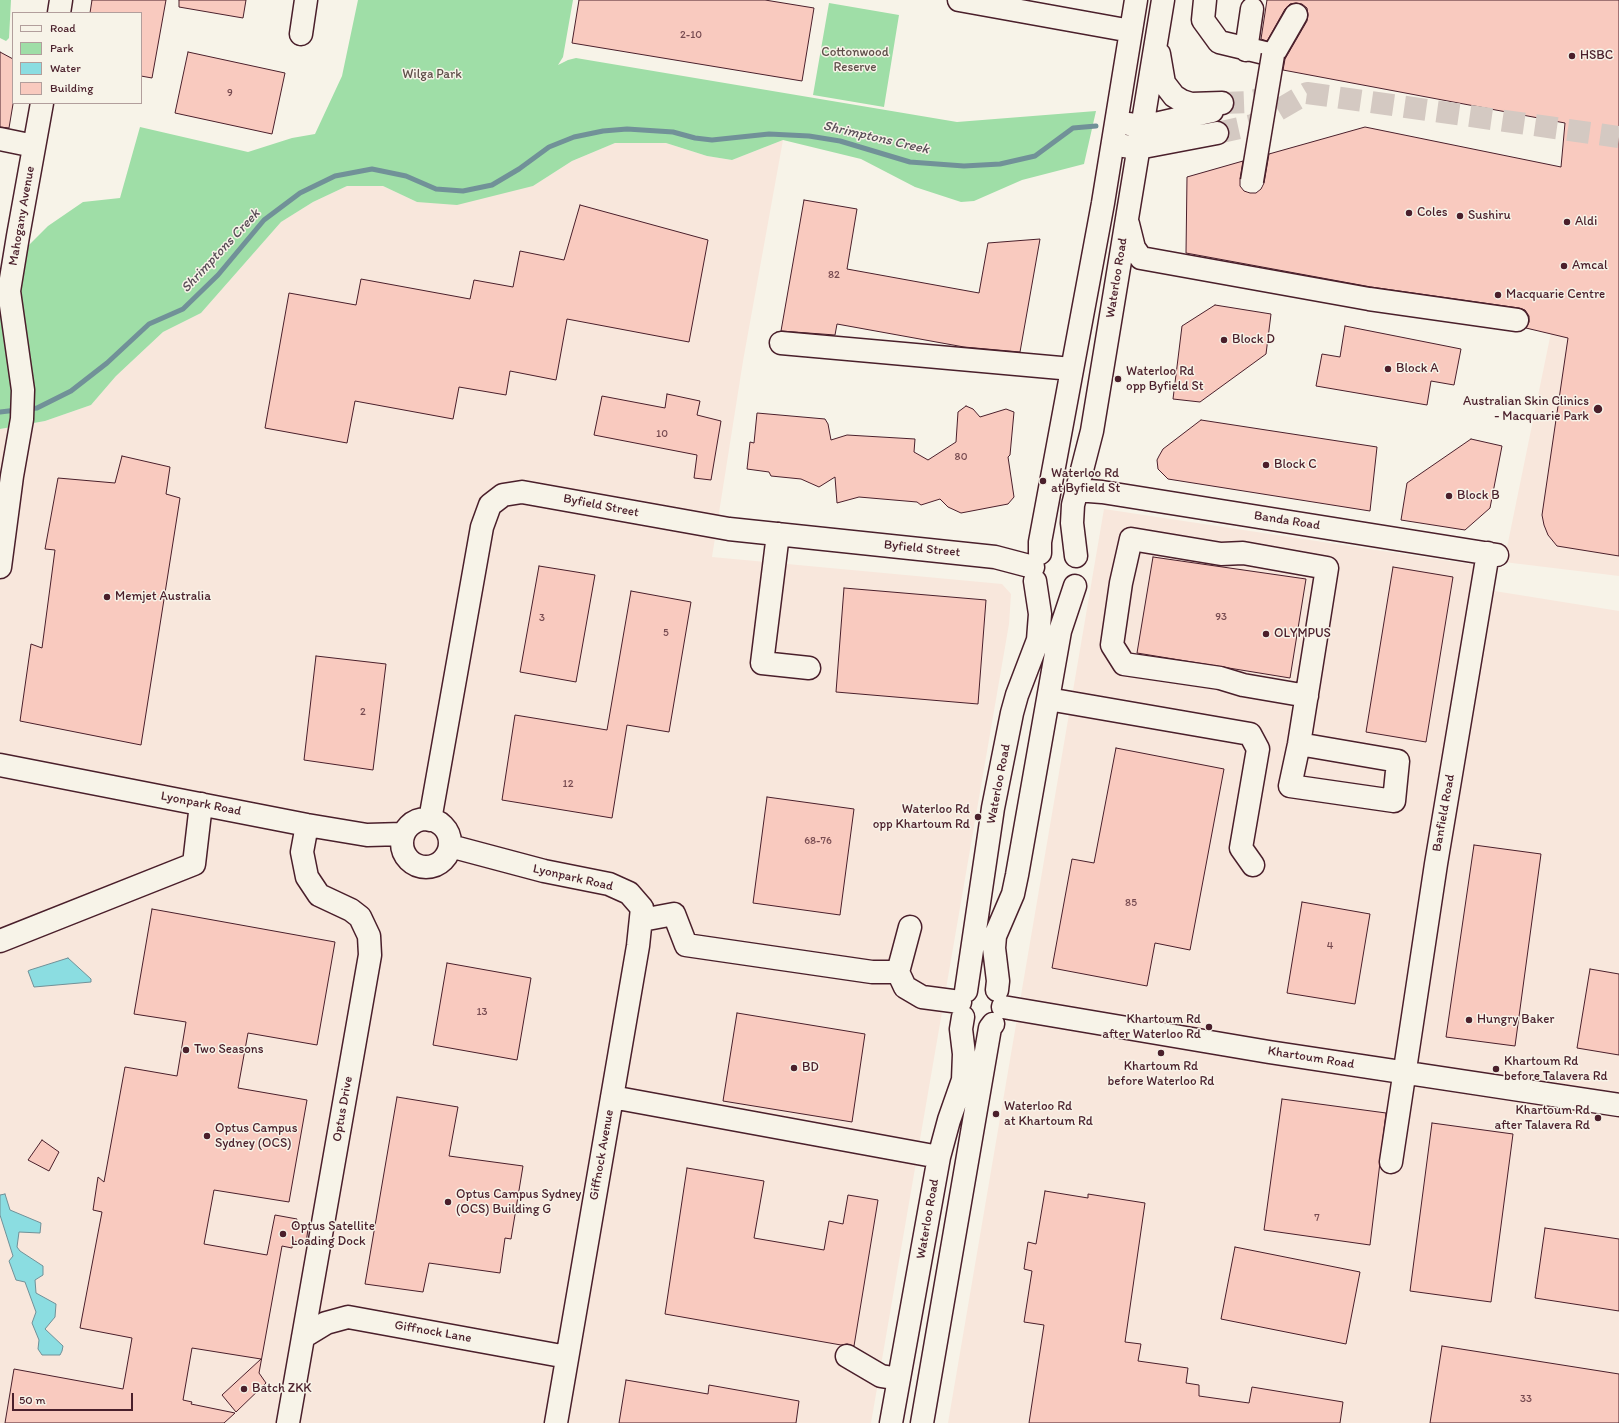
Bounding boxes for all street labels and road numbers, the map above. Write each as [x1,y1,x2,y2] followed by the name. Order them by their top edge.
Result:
[6,165,38,267] street label: Mahogany Avenue
[1103,237,1131,319] street label: Waterloo Road
[562,491,640,521] street label: Byfield Street
[1253,508,1321,534] street label: Banda Road
[883,537,961,561] street label: Byfield Street
[984,743,1014,825] street label: Waterloo Road
[1429,773,1459,853] street label: Banfield Road
[159,789,243,819] street label: Lyonpark Road
[531,861,615,895] street label: Lyonpark Road
[1267,1043,1355,1073] street label: Khartoum Road
[330,1075,356,1143] street label: Optus Drive
[586,1108,618,1202] street label: Giffnock Avenue
[913,1178,943,1260] street label: Waterloo Road
[393,1318,473,1346] street label: Giffnock Lane

